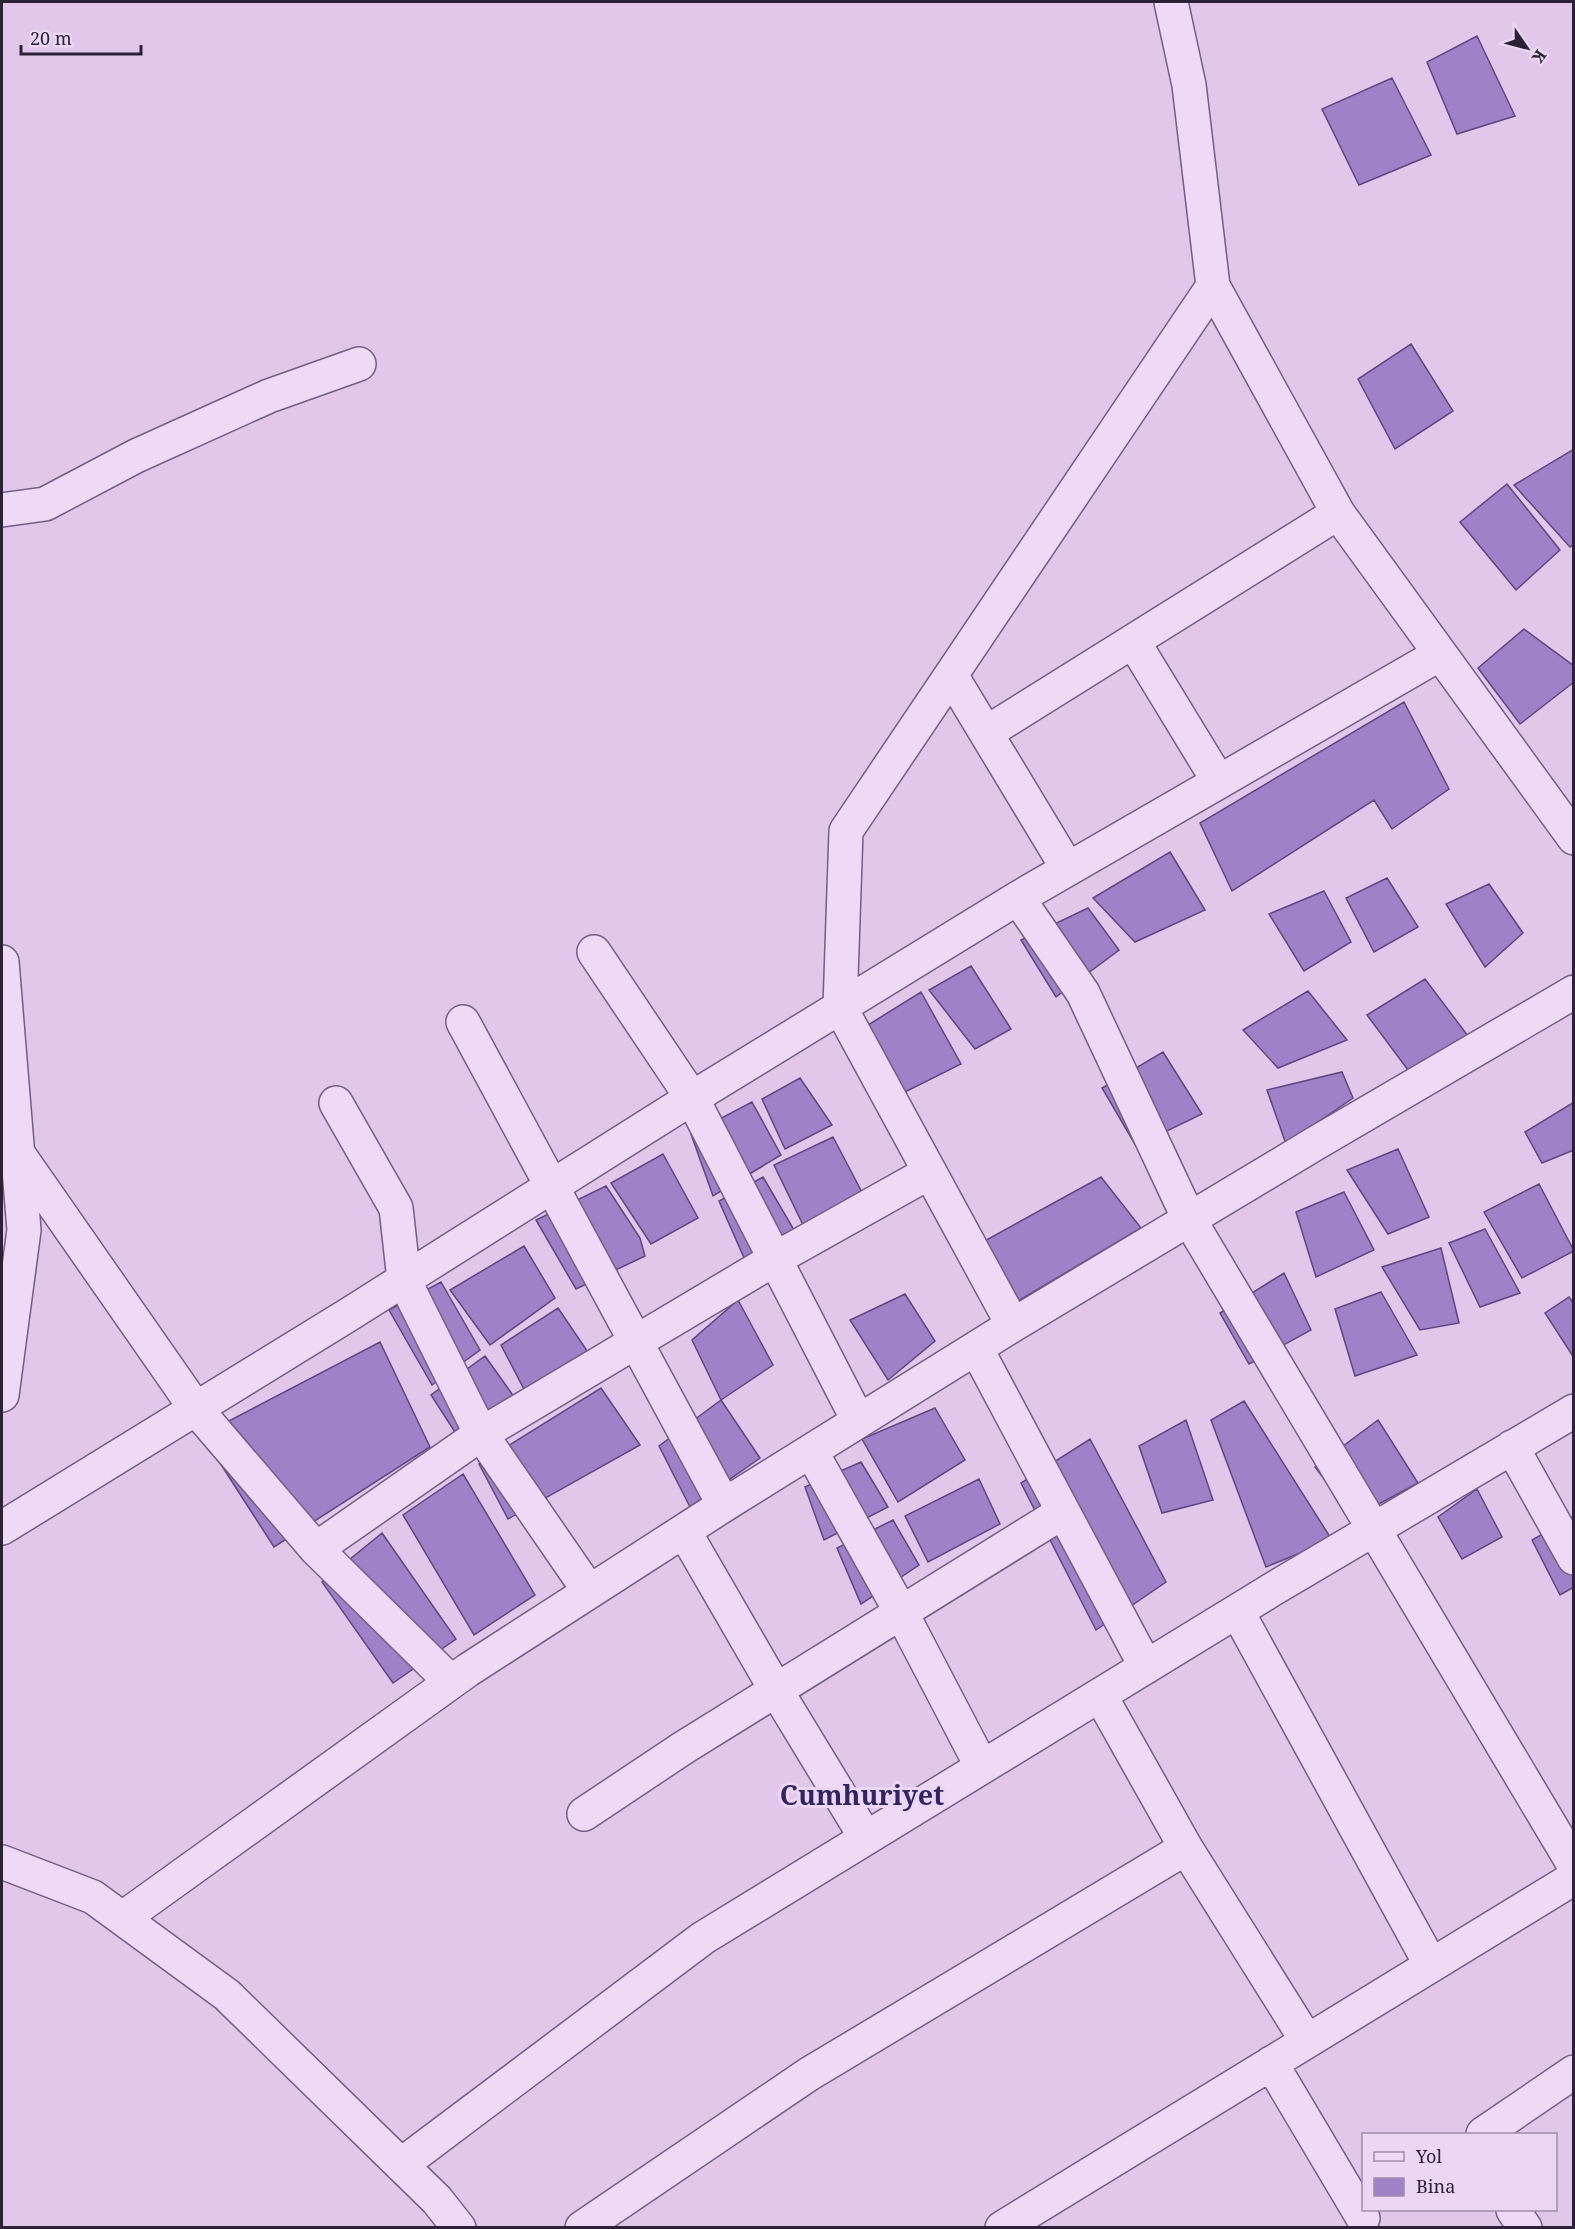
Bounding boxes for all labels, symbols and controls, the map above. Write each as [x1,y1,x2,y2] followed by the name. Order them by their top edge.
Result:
[21,18,141,56] scale bar
[1497,18,1557,78] north arrow
[30,26,72,50] text: 20 m
[1527,45,1552,68] text: K
[780,1776,944,1813] district label: Cumhuriyet
[1362,2133,1557,2211] legend
[1415,2144,1442,2168] text: Yol
[1416,2174,1455,2198] text: Bina

